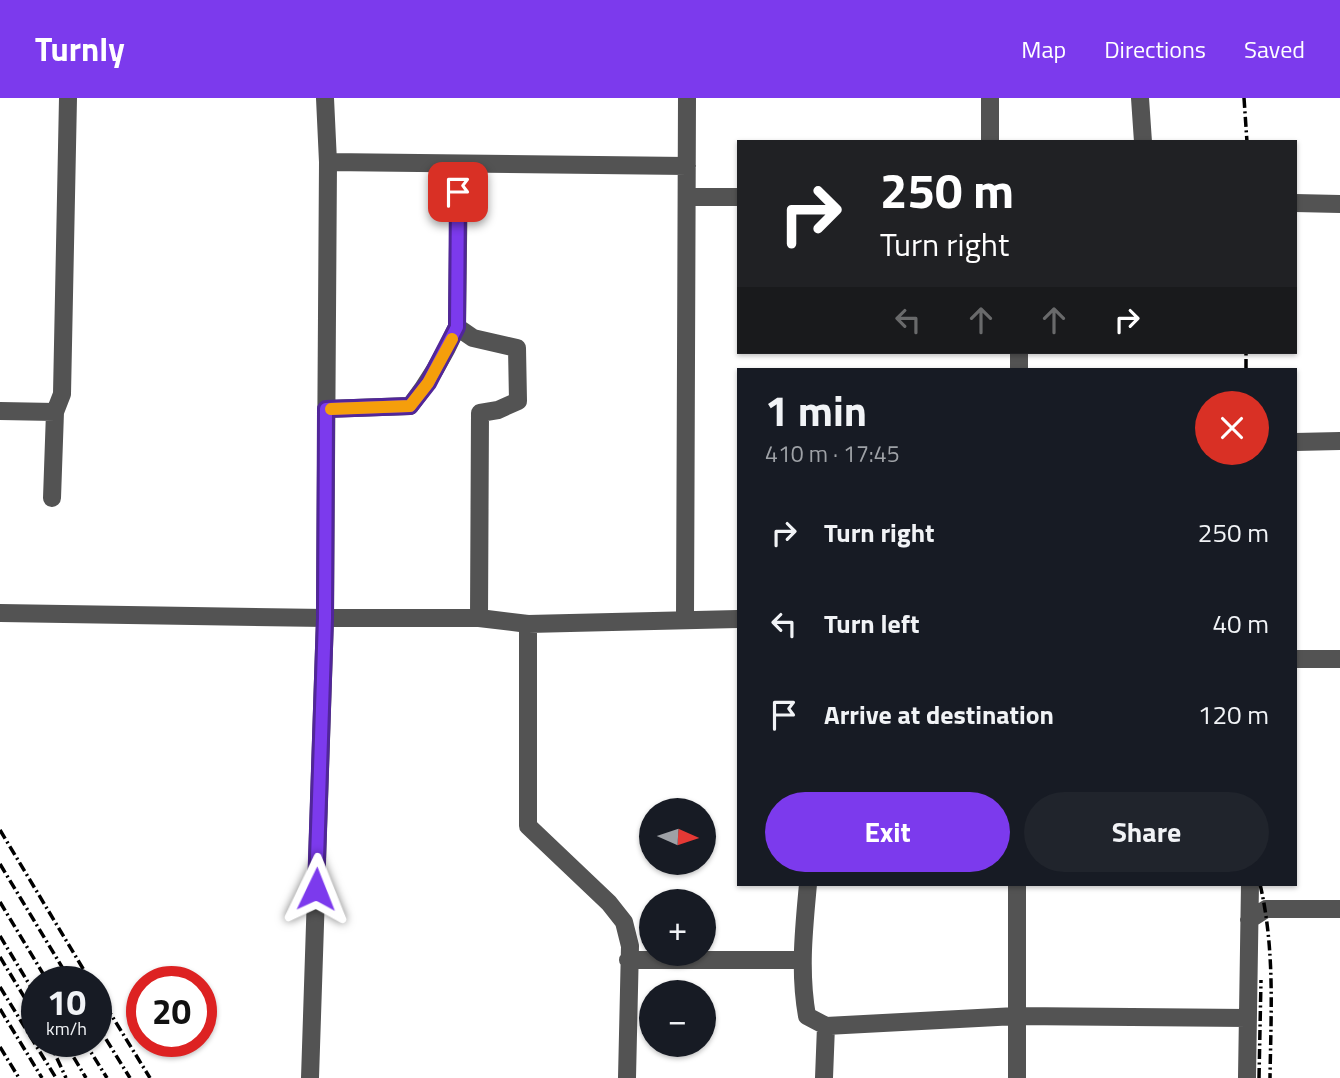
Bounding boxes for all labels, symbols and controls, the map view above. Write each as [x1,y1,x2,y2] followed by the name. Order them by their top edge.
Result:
[35,24,125,74] text: Turnly
[1021,31,1066,67] text: Map
[1104,31,1206,67] text: Directions
[1244,31,1305,67] text: Saved
[880,152,1014,227] text: 250 m
[428,162,488,222] pin
[765,168,856,259] icon: right
[439,173,477,211] icon: arrive
[880,220,1009,268] text: Turn right
[889,301,927,339] icon: left
[962,301,1000,339] icon: ahead
[1035,301,1073,339] icon: ahead
[1108,301,1146,339] icon: right
[765,378,867,442] text: 1 min
[1195,391,1269,465] button: close
[765,436,900,471] text: 410 m · 17:45
[824,513,935,552] text: Turn right
[1198,513,1269,552] text: 250 m
[765,514,803,552] icon: right
[824,604,919,643] text: Turn left
[1212,604,1269,643] text: 40 m
[765,605,803,643] icon: left
[824,695,1054,734] text: Arrive at destination
[1198,695,1269,734] text: 120 m
[765,696,803,734] icon: arrive
[765,792,1010,872] button: Exit
[1024,792,1269,872] button: Share
[639,798,716,875] north arrow
[639,798,716,1057] map controls
[279,852,353,926] position arrow
[639,889,716,966] button: +
[126,966,217,1057] speed limit sign: 20
[47,975,86,1029] text: 10
[639,980,716,1057] button: −
[46,1015,87,1042] text: km/h

